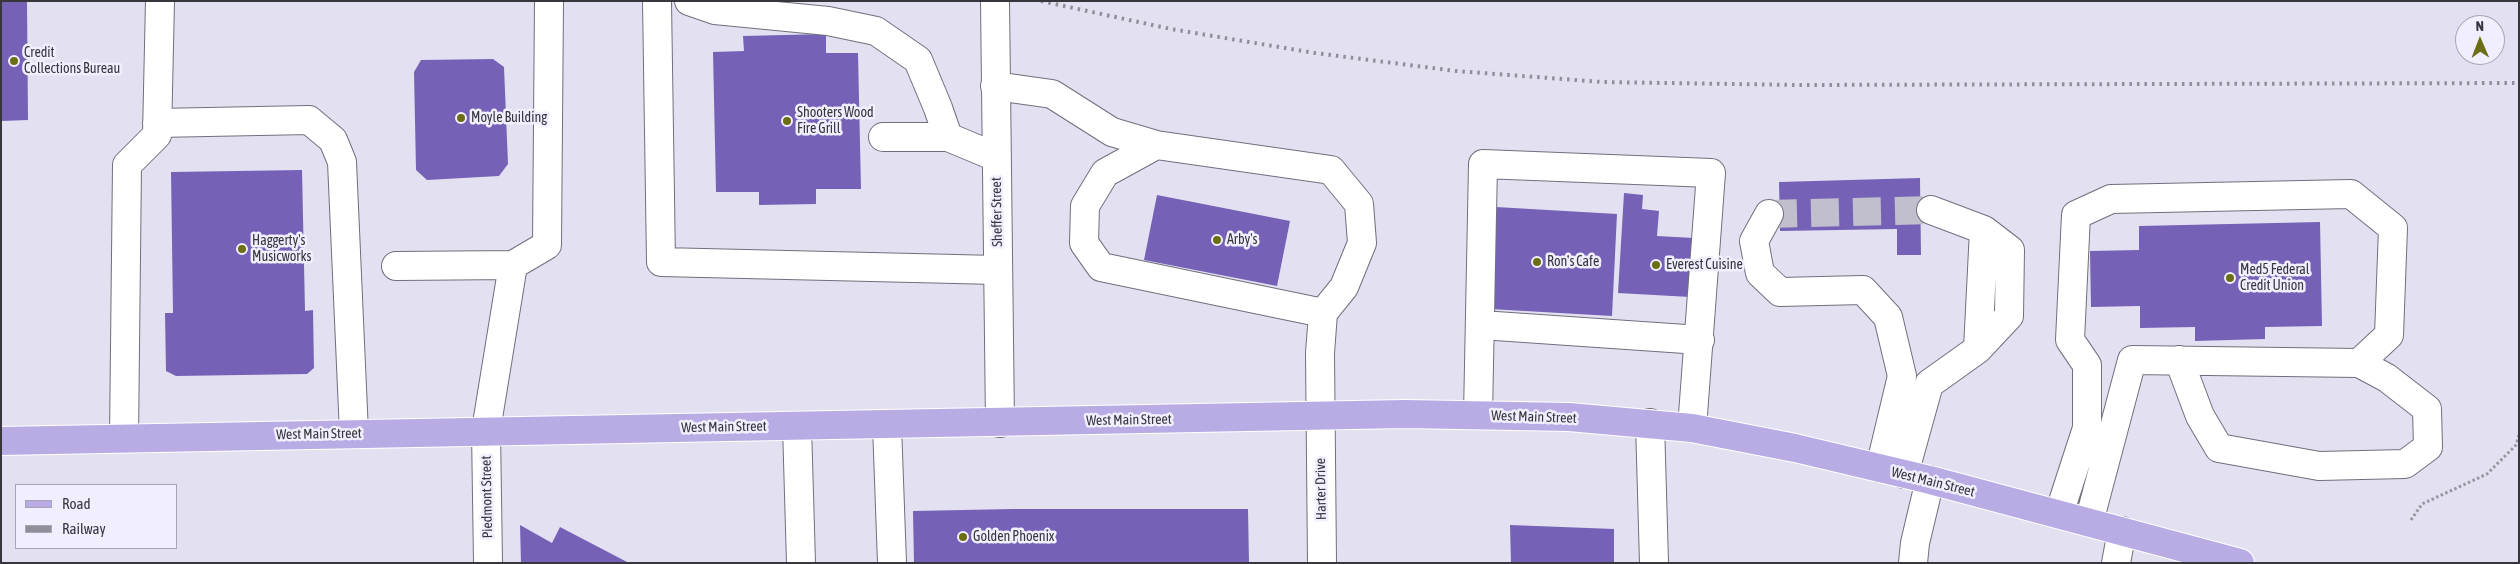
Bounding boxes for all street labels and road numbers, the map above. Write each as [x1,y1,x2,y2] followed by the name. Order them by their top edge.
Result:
[988,177,1006,247] street label: Sheffer Street
[1491,407,1577,427] street label: West Main Street
[1086,411,1172,429] street label: West Main Street
[681,418,767,436] street label: West Main Street
[276,425,362,443] street label: West Main Street
[478,455,496,539] street label: Piedmont Street
[1312,458,1330,520] street label: Harter Drive
[1889,464,1977,500] street label: West Main Street

